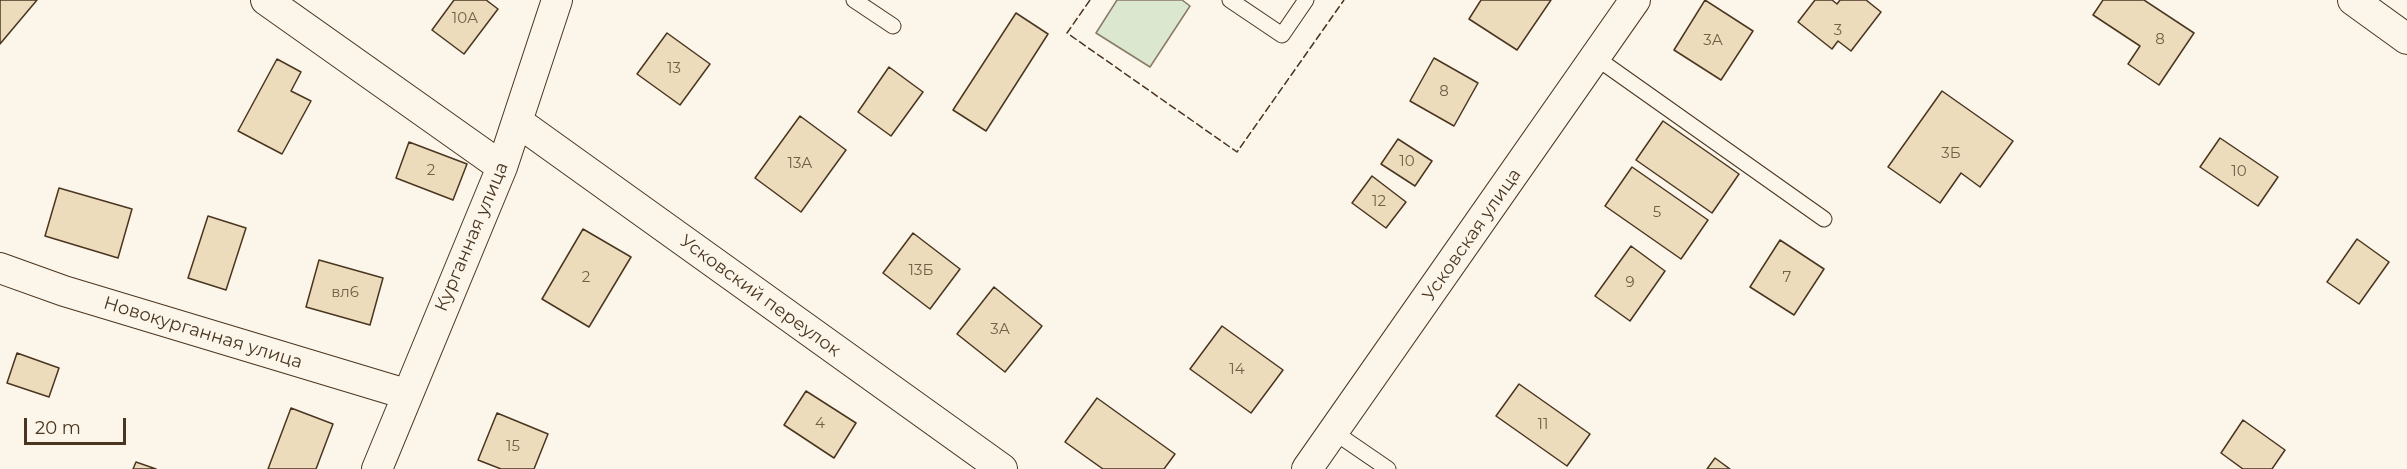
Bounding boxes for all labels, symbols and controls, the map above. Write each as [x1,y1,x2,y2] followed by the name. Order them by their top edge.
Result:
[452,10,478,28] house number: 10А
[1834,22,1842,40] house number: 3
[2155,31,2165,49] house number: 8
[1703,32,1723,50] house number: 3А
[667,60,681,78] house number: 13
[1439,83,1449,101] house number: 8
[1941,145,1961,163] house number: 3Б
[1399,153,1415,171] house number: 10
[787,155,813,173] house number: 13А
[431,159,513,315] street label: Курганная улица
[427,162,435,180] house number: 2
[2231,163,2247,181] house number: 10
[1418,165,1526,305] street label: Усковская улица
[1372,193,1386,211] house number: 12
[1653,204,1661,222] house number: 5
[675,230,845,362] street label: Усковский переулок
[909,262,933,280] house number: 13Б
[582,269,590,287] house number: 2
[1783,269,1791,287] house number: 7
[1625,274,1635,292] house number: 9
[331,284,359,302] house number: вл6
[101,292,305,374] street label: Новокурганная улица
[990,321,1010,339] house number: 3А
[1229,361,1245,379] house number: 14
[27,406,129,444] scale bar
[815,415,825,433] house number: 4
[1538,416,1548,434] house number: 11
[35,417,81,439] text: 20 m
[506,438,520,456] house number: 15

